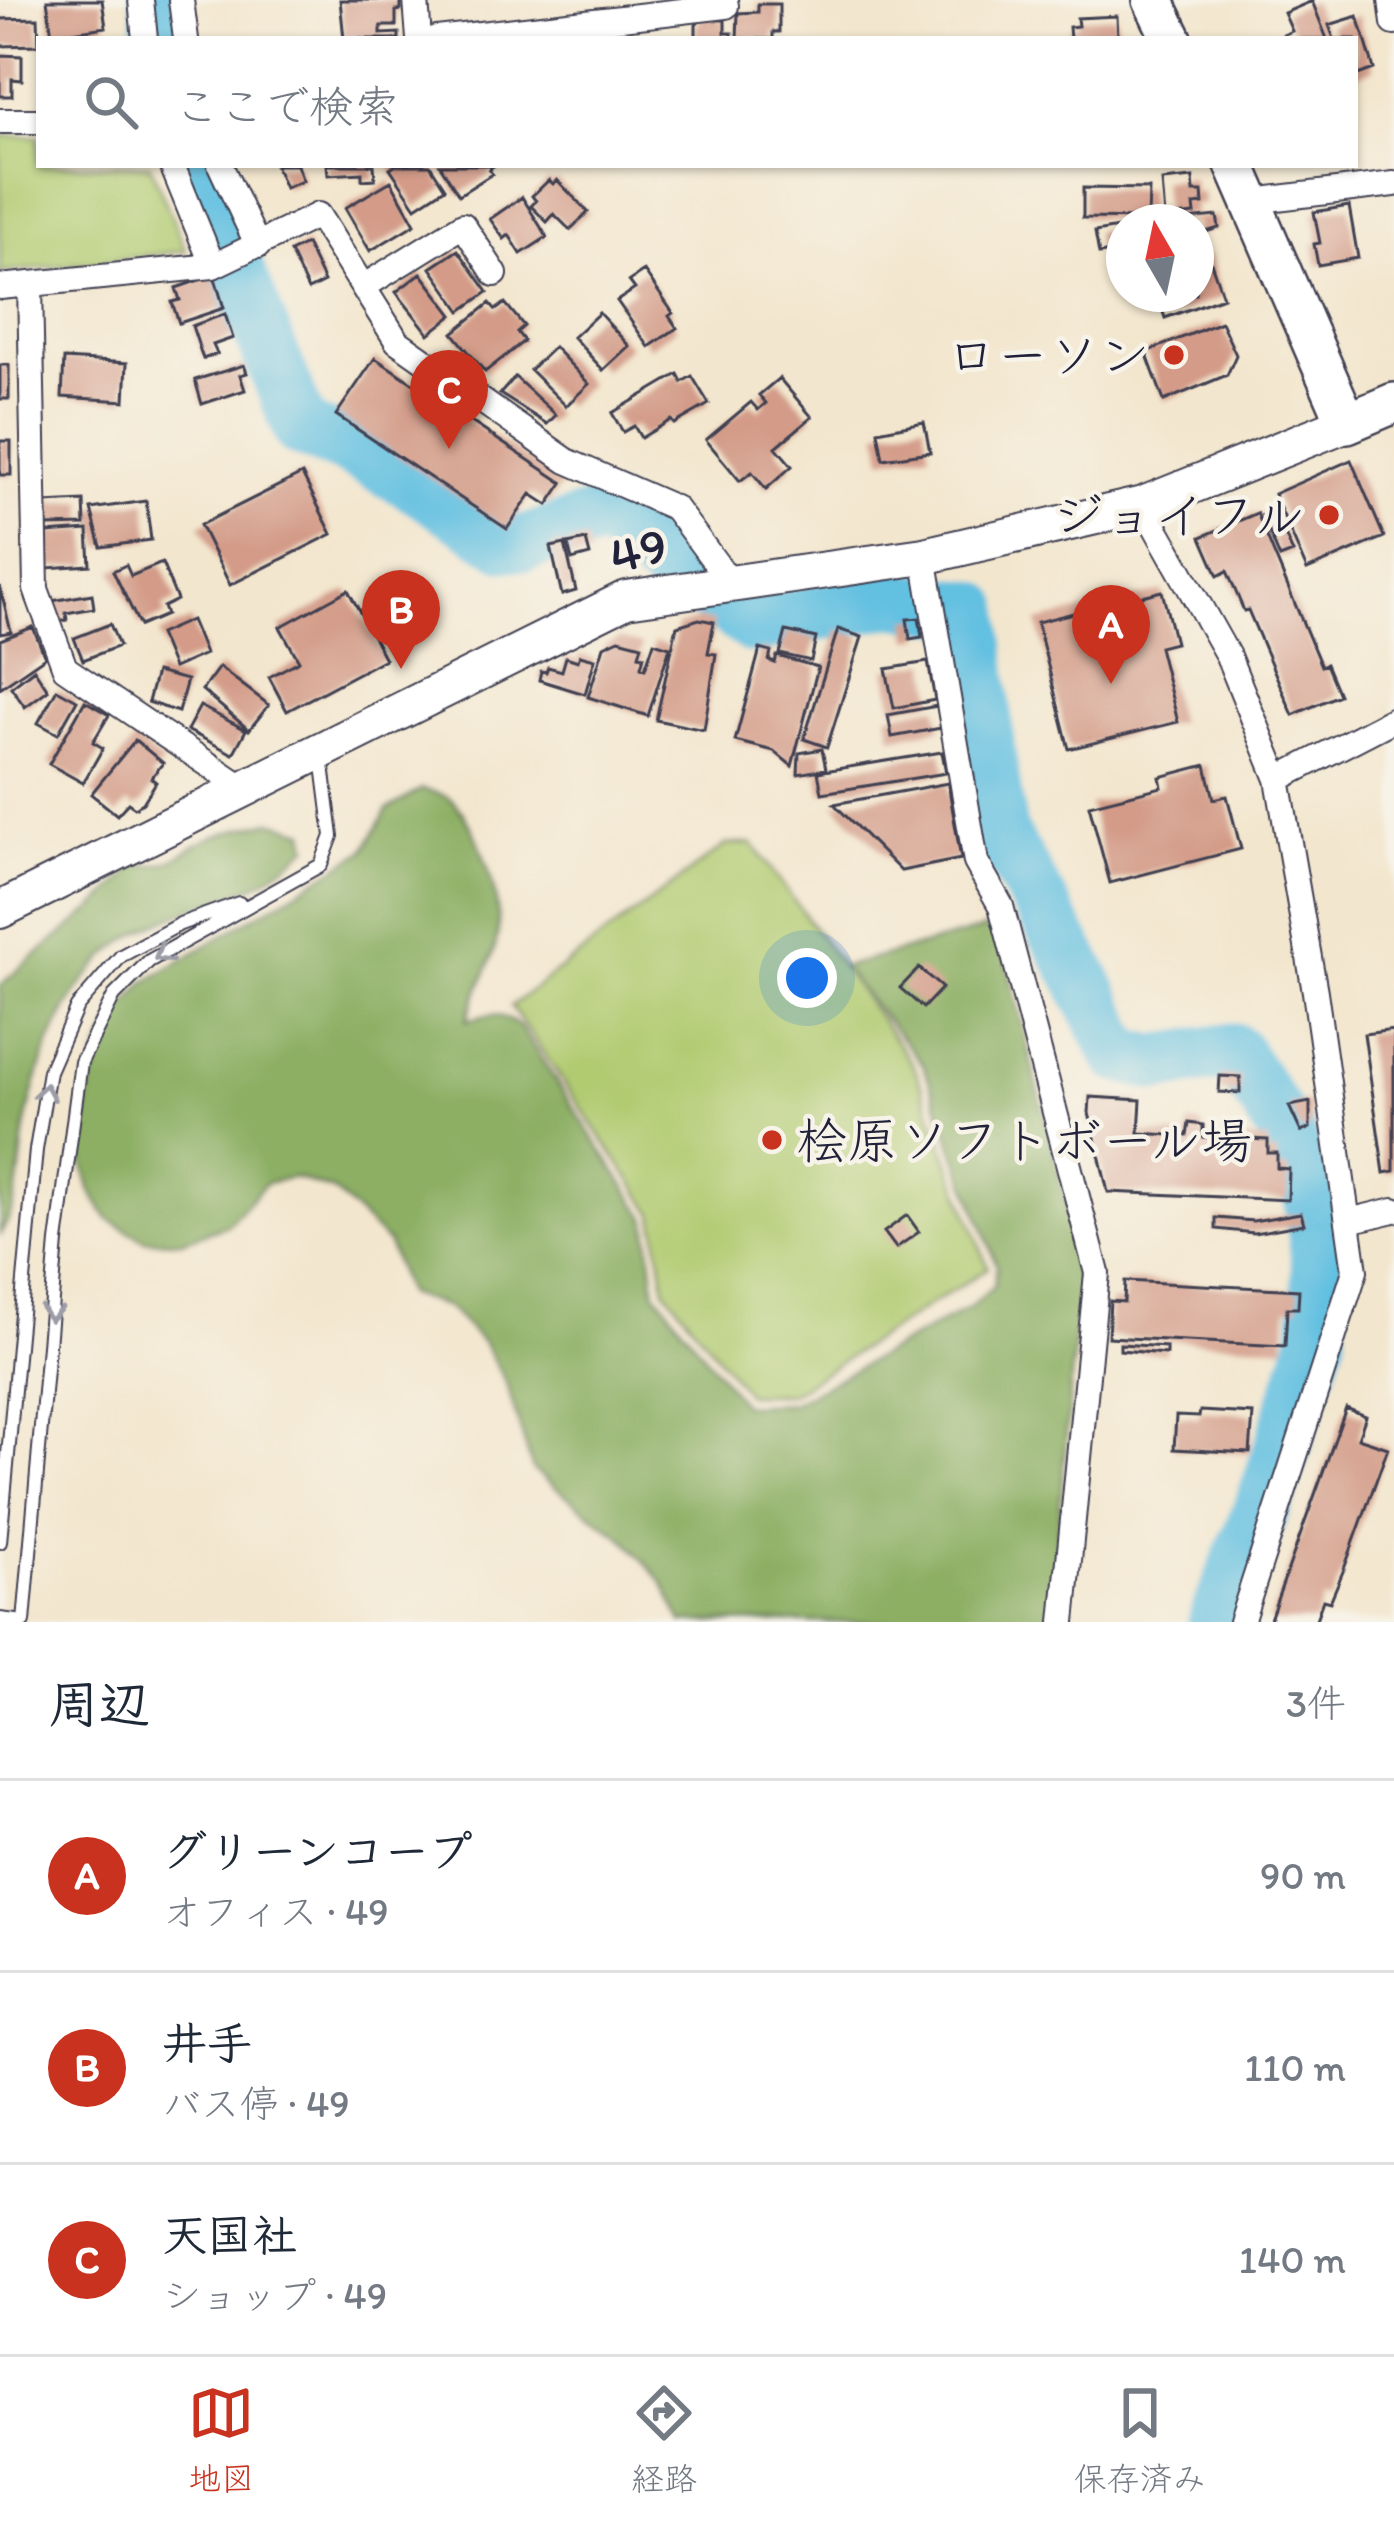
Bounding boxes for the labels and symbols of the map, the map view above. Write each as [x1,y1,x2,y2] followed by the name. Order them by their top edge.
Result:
[1106,204,1214,312] north arrow
[946,325,1150,386] place label: ローソン
[1161,342,1187,368] marker: ローソン
[410,350,488,449] pin: C
[1052,485,1305,546] place label: ジョイフル
[1316,502,1342,528] marker: ジョイフル
[603,513,673,587] street label: 49
[362,570,440,669] pin: B
[1072,585,1150,684] pin: A
[153,941,175,963] one-way arrow
[777,948,837,1008] your location
[32,1082,57,1102] one-way arrow
[796,1110,1252,1171] place label: 桧原ソフトボール場
[759,1127,785,1153] marker: 桧原ソフトボール場
[39,1303,64,1322] one-way arrow

